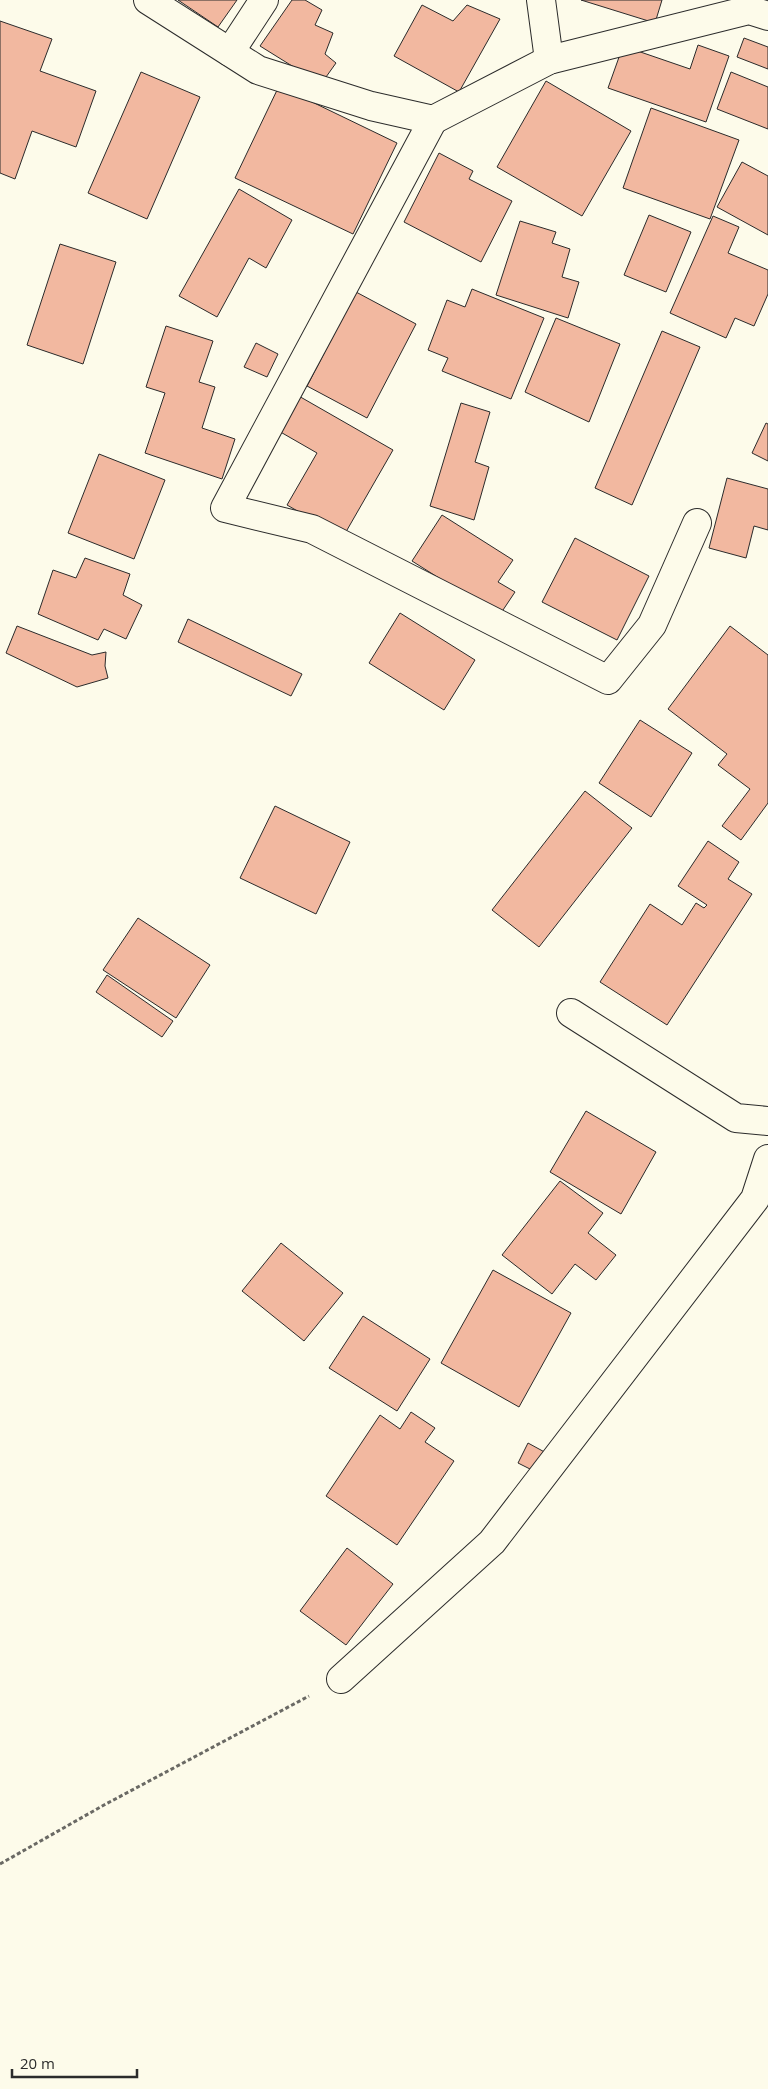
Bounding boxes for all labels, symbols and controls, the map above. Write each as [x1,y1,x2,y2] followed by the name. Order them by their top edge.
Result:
[12,2046,138,2078] scale bar
[20,2053,55,2073] text: 20 m

